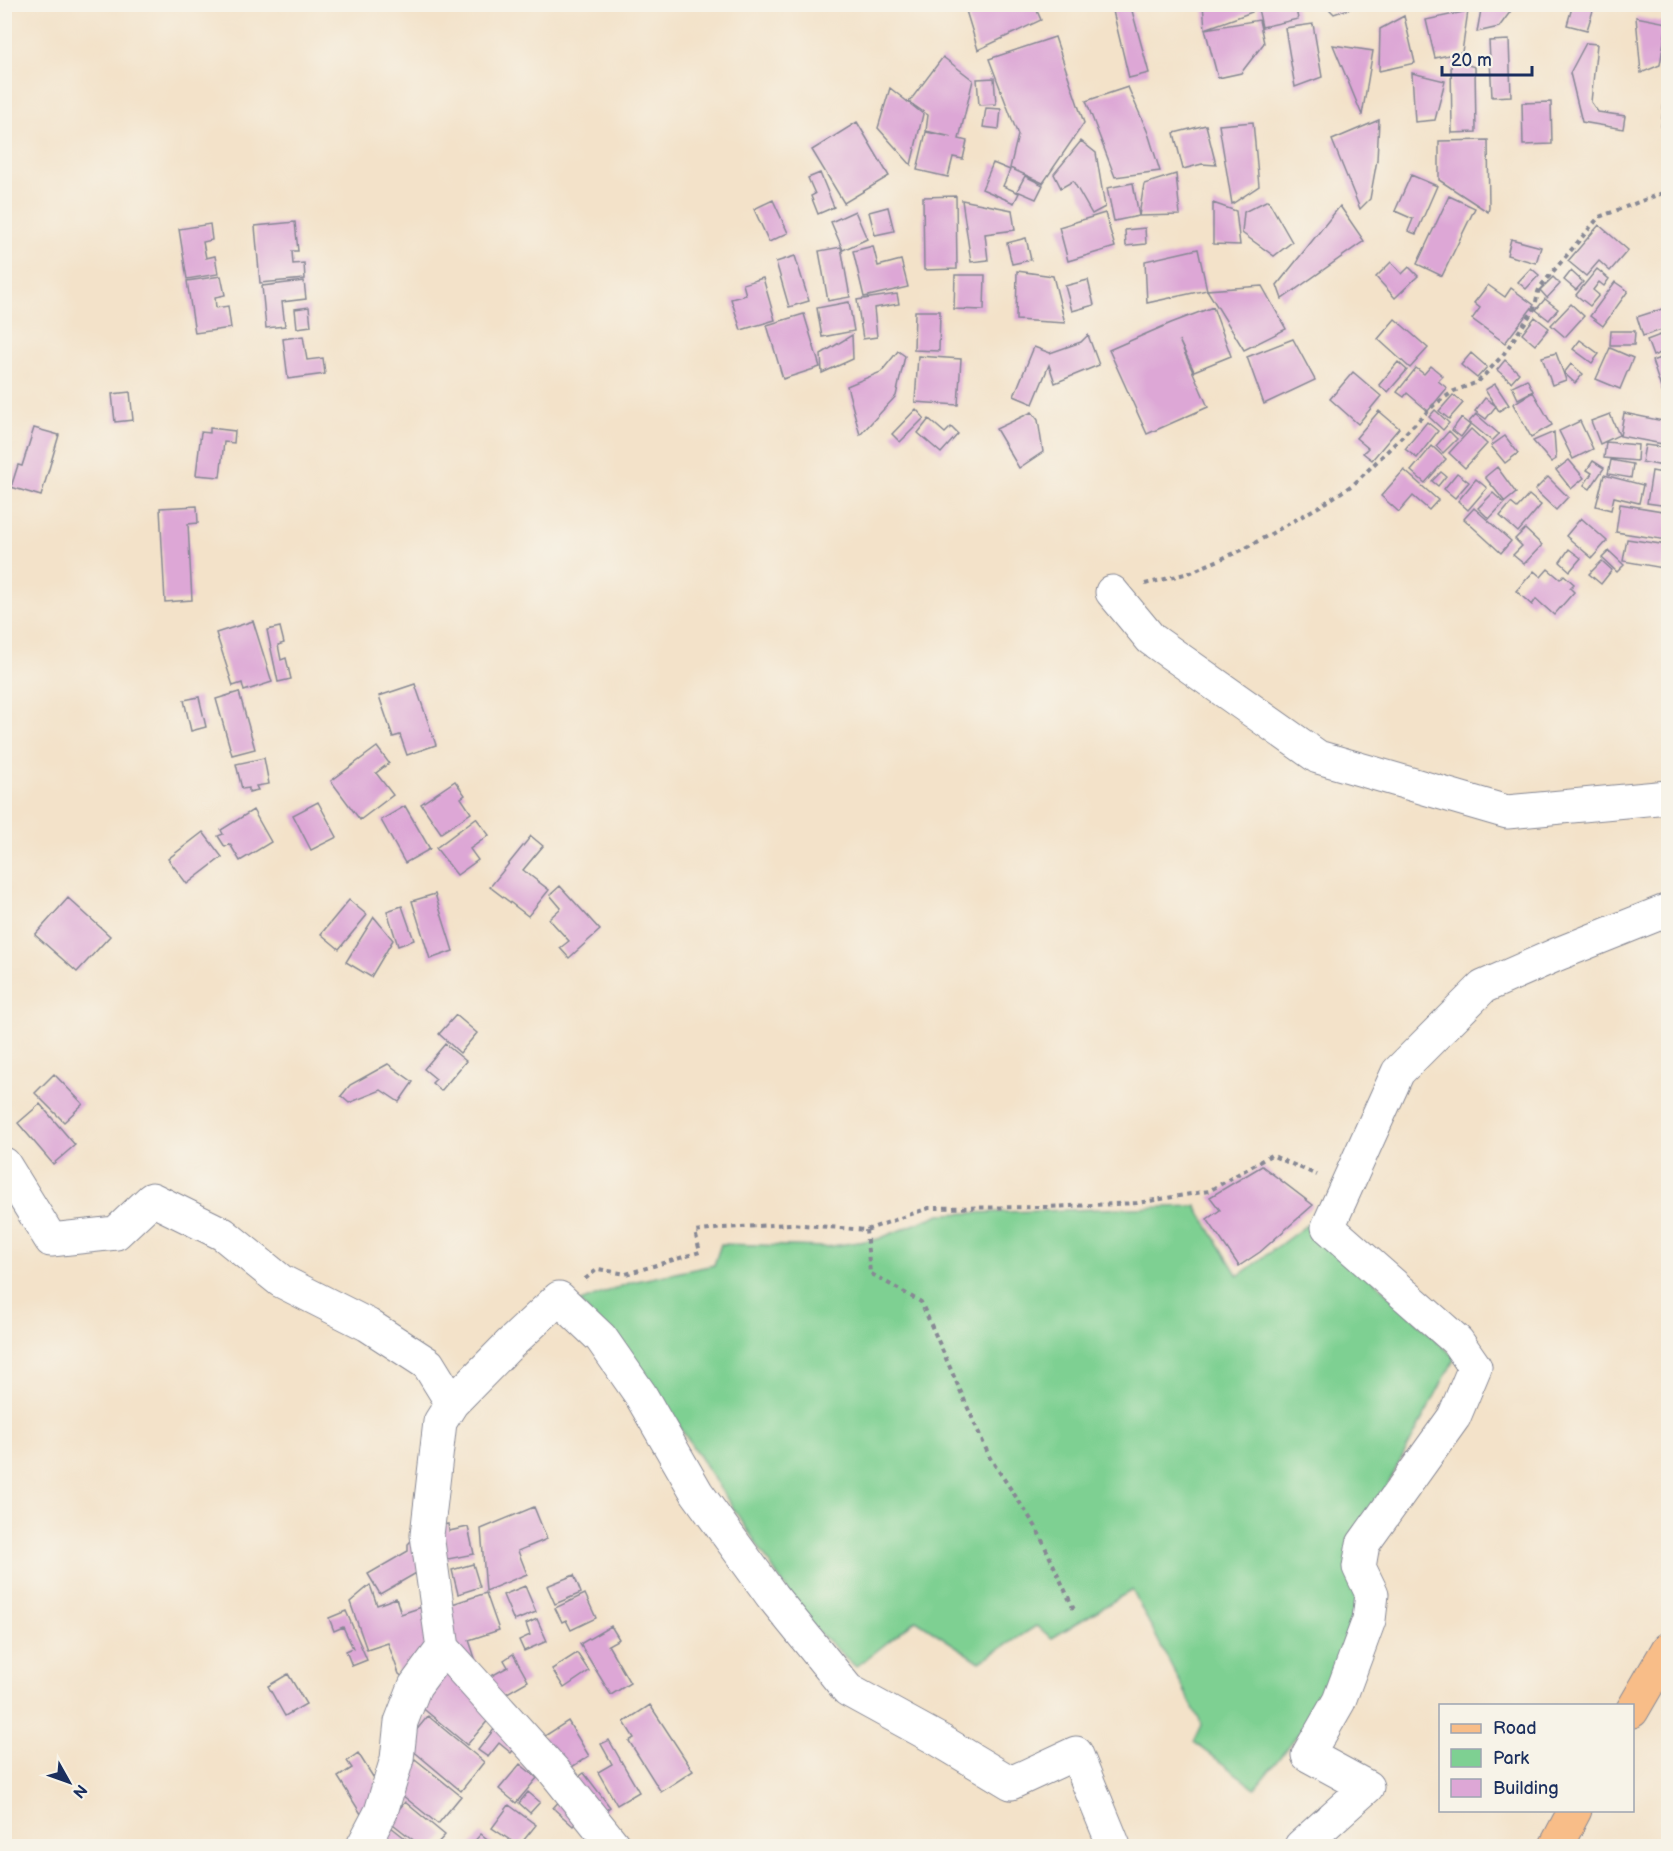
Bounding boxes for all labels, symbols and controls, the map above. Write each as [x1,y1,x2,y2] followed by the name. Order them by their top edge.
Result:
[1442,39,1532,77] scale bar
[1451,50,1492,71] text: 20 m
[1439,1704,1634,1812] legend
[1493,1718,1537,1739] text: Road
[1493,1748,1529,1769] text: Park
[39,1752,99,1812] north arrow
[1493,1778,1559,1799] text: Building
[68,1780,90,1801] text: N

